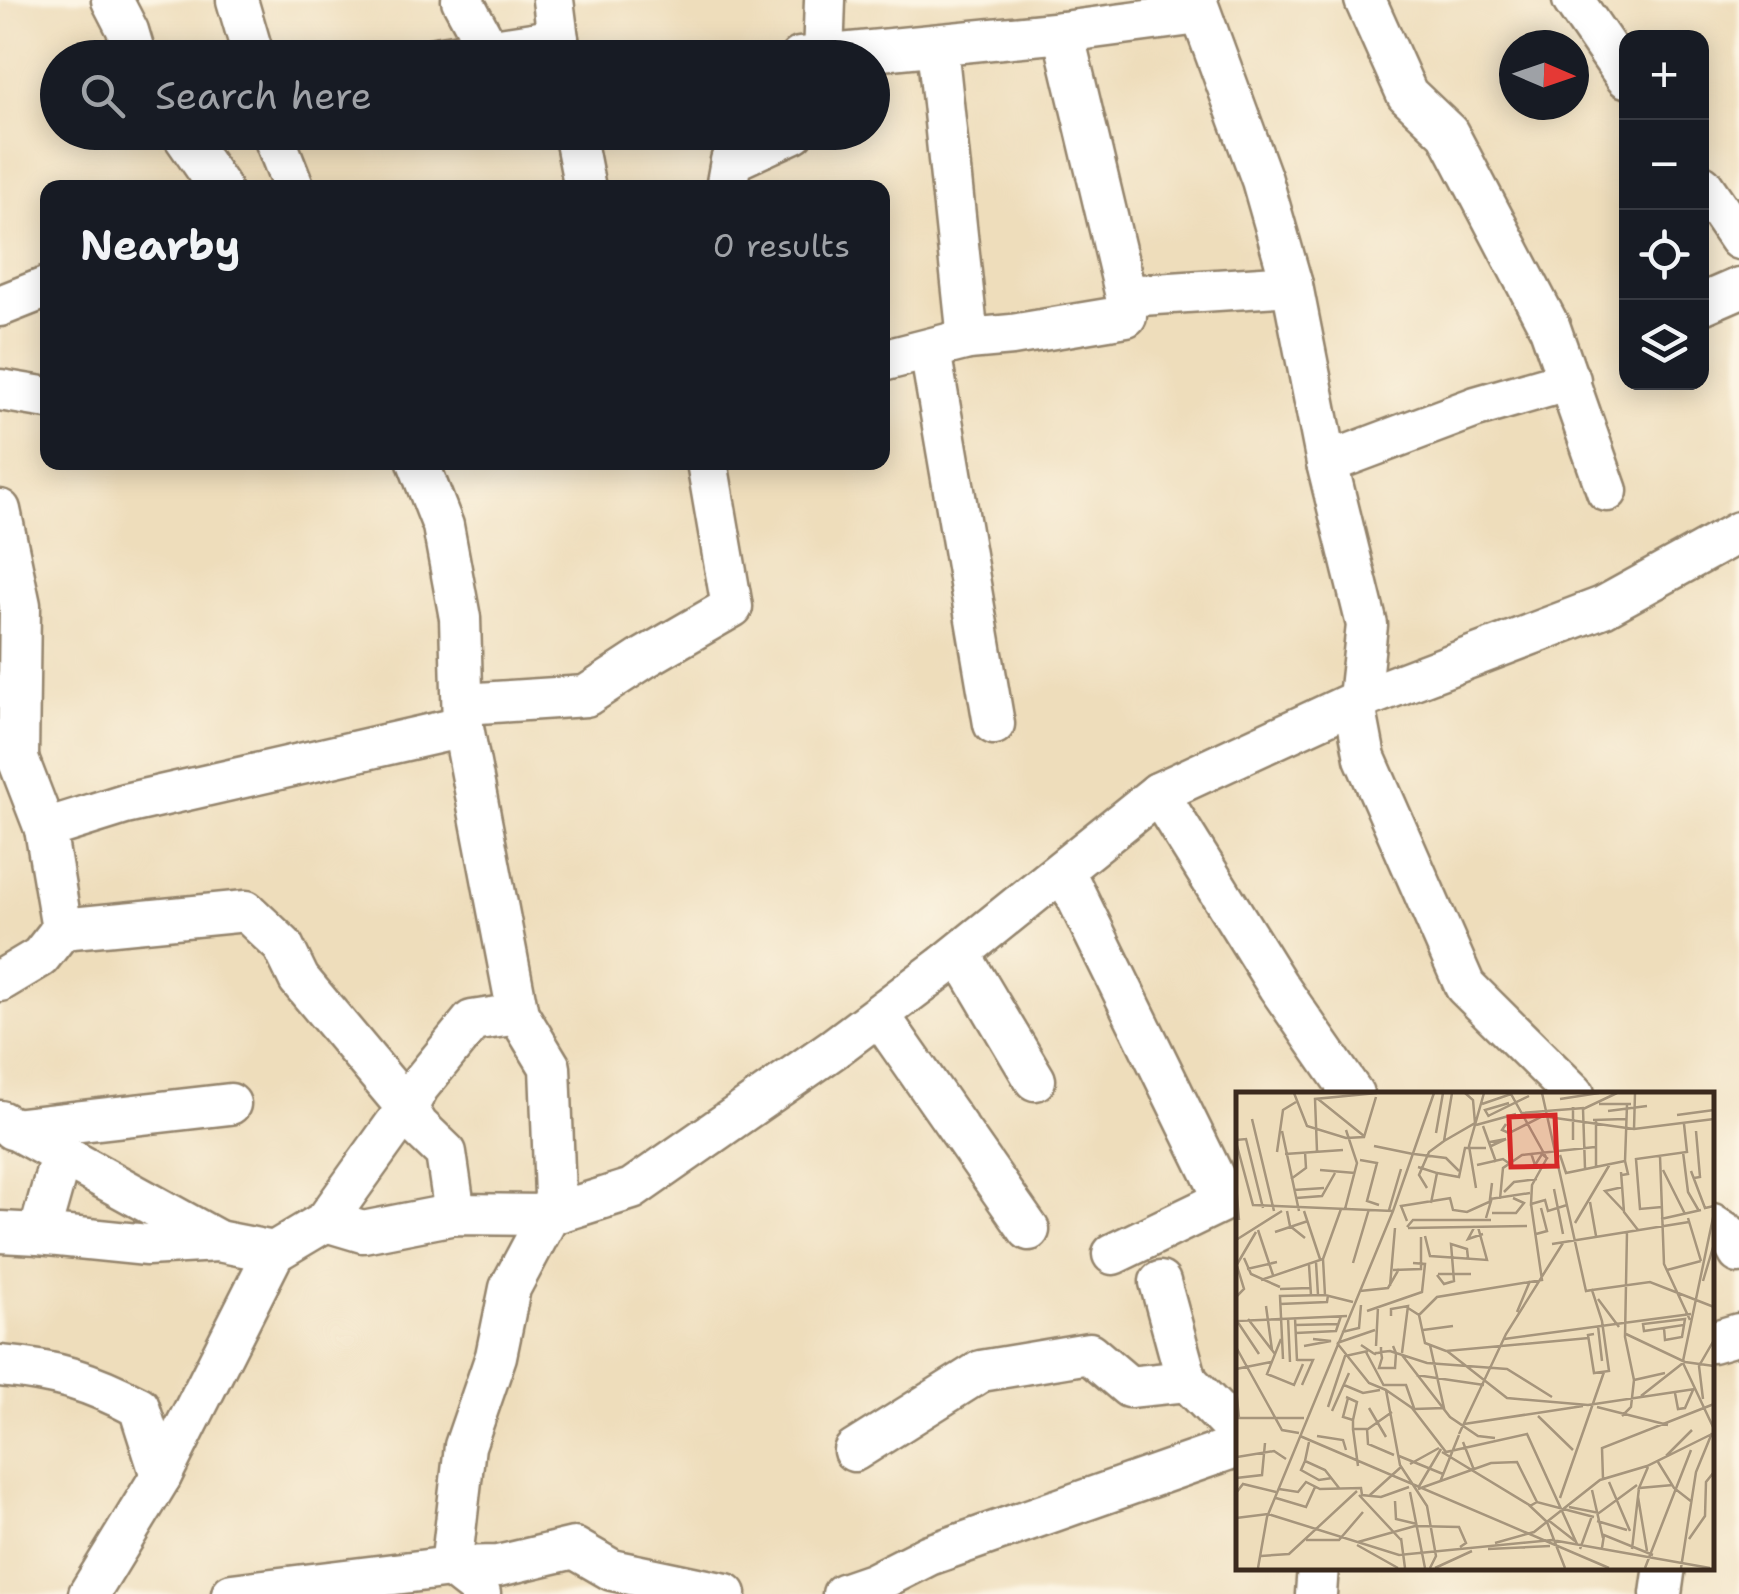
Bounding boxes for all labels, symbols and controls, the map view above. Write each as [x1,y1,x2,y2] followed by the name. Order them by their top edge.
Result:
[1499,30,1589,120] north arrow
[1619,30,1709,390] map controls
[1619,30,1709,120] button: +
[40,40,890,150] search box
[75,68,130,123] icon: search
[155,70,372,121] text: Search here
[1619,120,1709,210] button: −
[1619,210,1709,300] button: locate
[80,217,240,273] text: Nearby
[713,224,850,267] text: 0 results
[1619,300,1709,390] button: layers
[1236,1092,1714,1569] inset map

